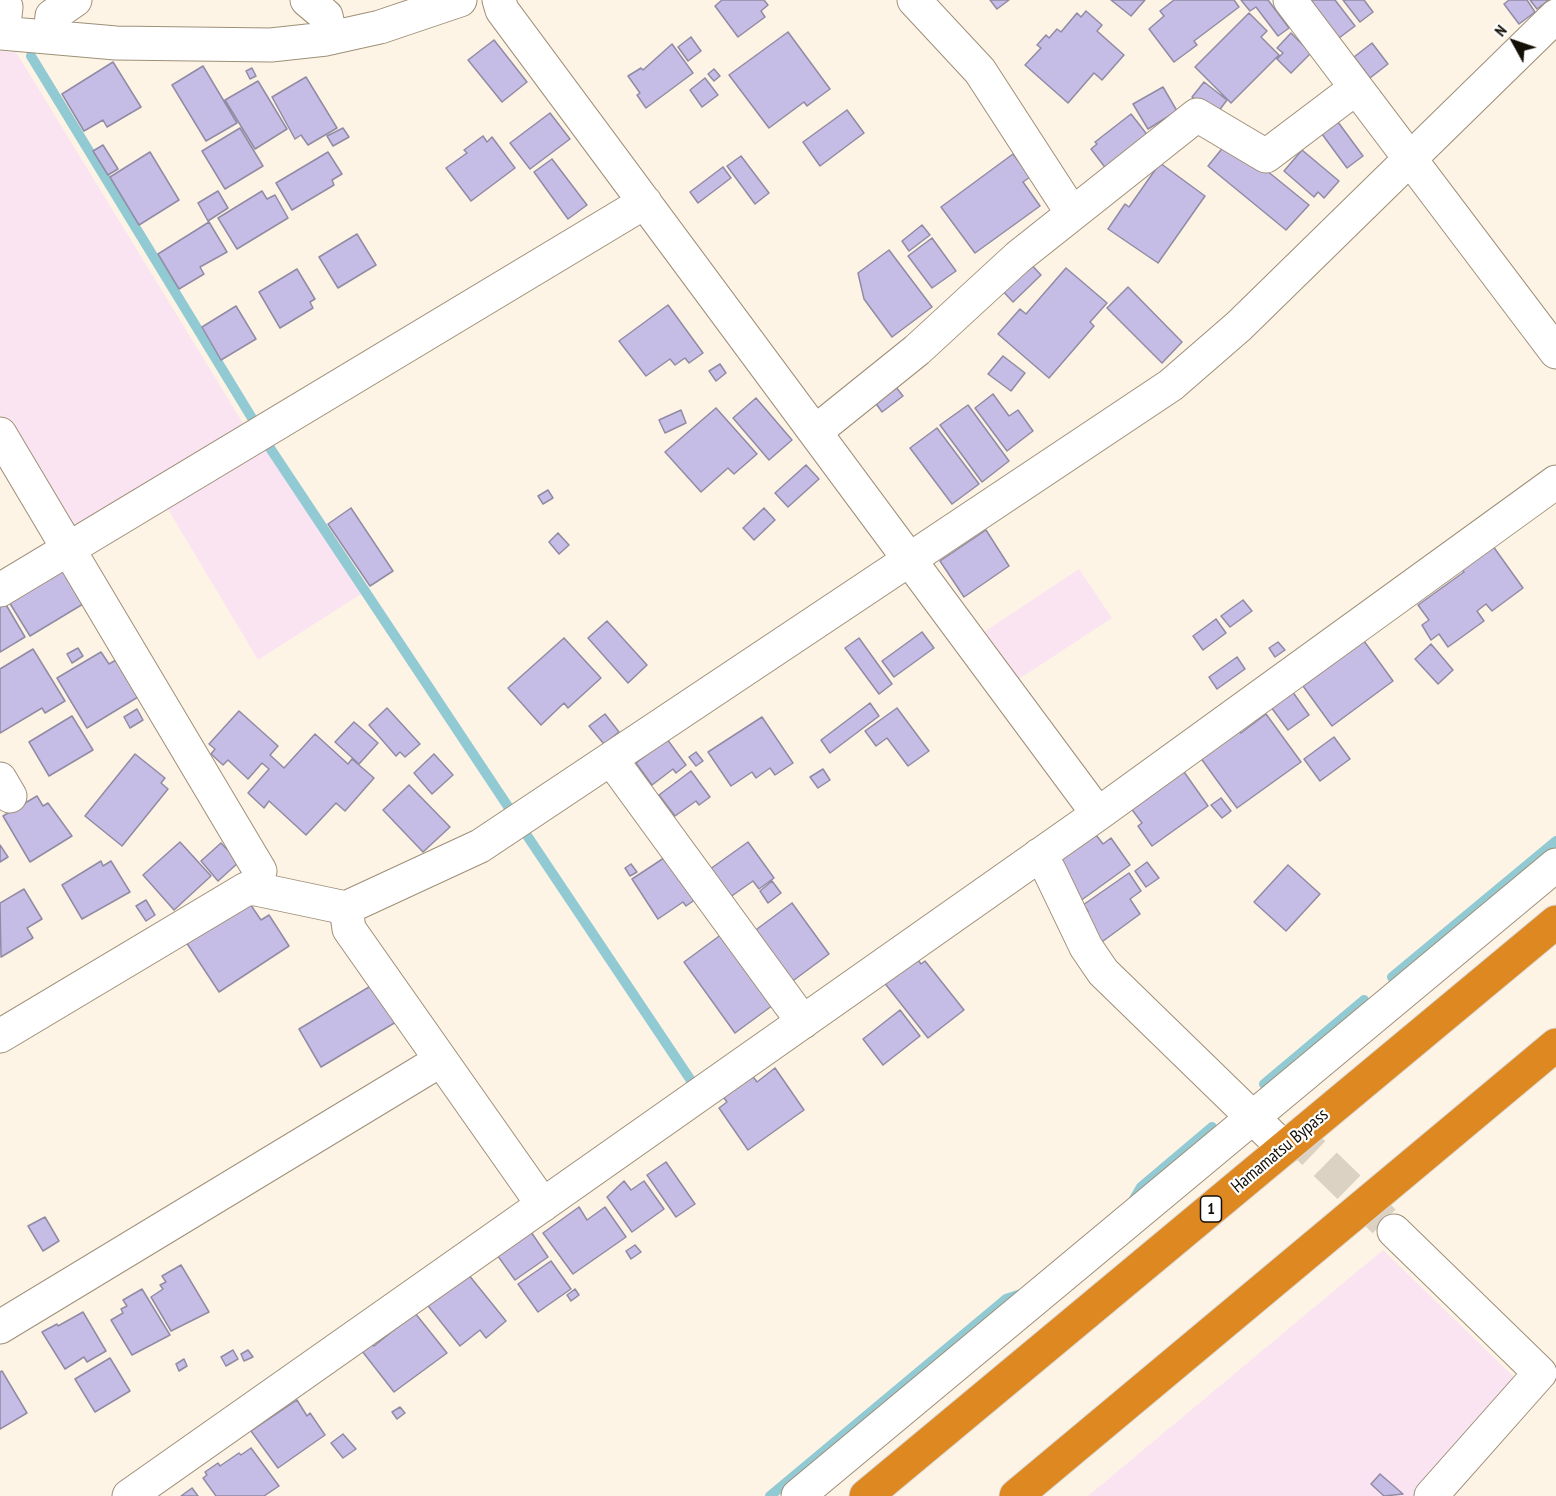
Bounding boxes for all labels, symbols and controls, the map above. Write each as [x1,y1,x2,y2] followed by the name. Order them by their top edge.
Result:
[1484,12,1544,72] north arrow
[1490,21,1511,40] text: N
[1227,1104,1333,1198] street label: Hamamatsu Bypass
[1200,1196,1222,1222] road number: 1

